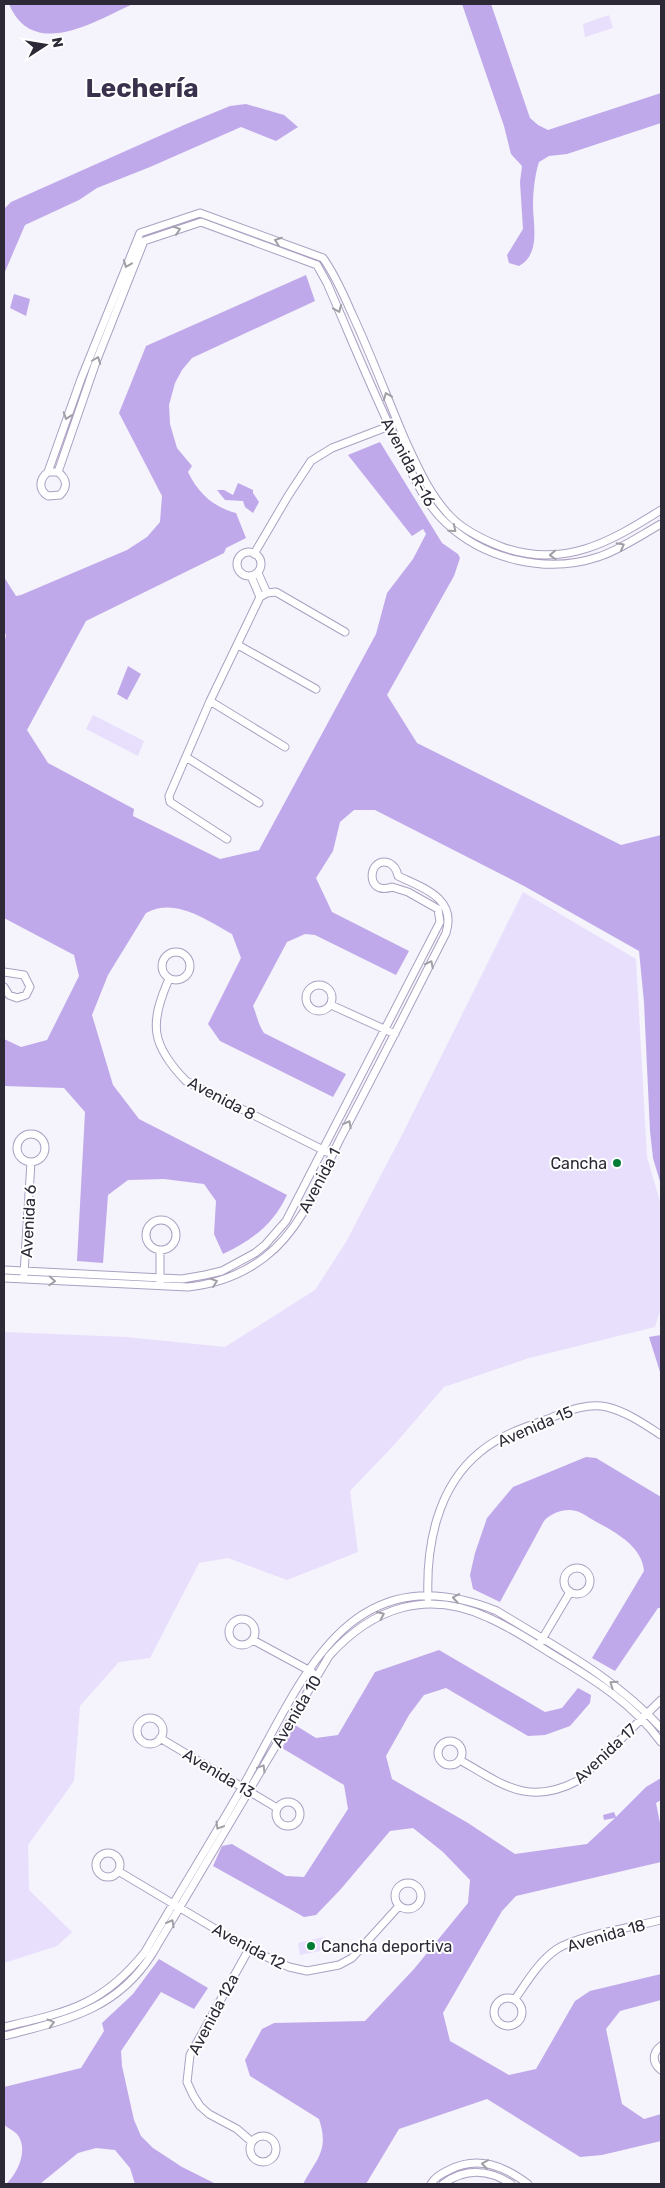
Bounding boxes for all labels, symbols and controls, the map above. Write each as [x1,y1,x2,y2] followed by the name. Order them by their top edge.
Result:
[20,20,70,70] north arrow
[48,36,67,49] text: N
[85,73,199,104] district label: Lechería
[173,225,181,235] one-way arrow
[274,237,283,247] one-way arrow
[122,259,133,268] one-way arrow
[332,304,343,313] one-way arrow
[91,356,101,365] one-way arrow
[383,392,393,400] one-way arrow
[63,411,73,419] one-way arrow
[377,415,440,510] street label: Avenida R-16
[447,524,456,532] one-way arrow
[616,542,625,552] one-way arrow
[549,550,557,560] one-way arrow
[424,960,434,969] one-way arrow
[185,1073,259,1124] street label: Avenida 8
[342,1120,352,1129] one-way arrow
[295,1145,344,1216] street label: Avenida 1
[550,1154,607,1173] place label: Cancha
[611,1157,623,1169] marker: Cancha
[17,1184,40,1258] street label: Avenida 6
[49,1275,57,1286] one-way arrow
[209,1278,218,1288] one-way arrow
[495,1402,576,1451] street label: Avenida 15
[452,1593,460,1604] one-way arrow
[376,1611,385,1621] one-way arrow
[268,1672,325,1751] street label: Avenida 10
[609,1681,618,1690] one-way arrow
[570,1720,641,1787] street label: Avenida 17
[180,1745,258,1802] street label: Avenida 13
[255,1764,265,1773] one-way arrow
[216,1820,226,1829] one-way arrow
[565,1915,648,1956] street label: Avenida 18
[164,1919,174,1928] one-way arrow
[209,1919,288,1974] street label: Avenida 12
[321,1937,452,1956] place label: Cancha deportiva
[305,1940,317,1952] marker: Cancha deportiva
[184,1971,243,2058] street label: Avenida 12a
[46,2019,54,2029] one-way arrow
[481,2159,489,2169] one-way arrow

